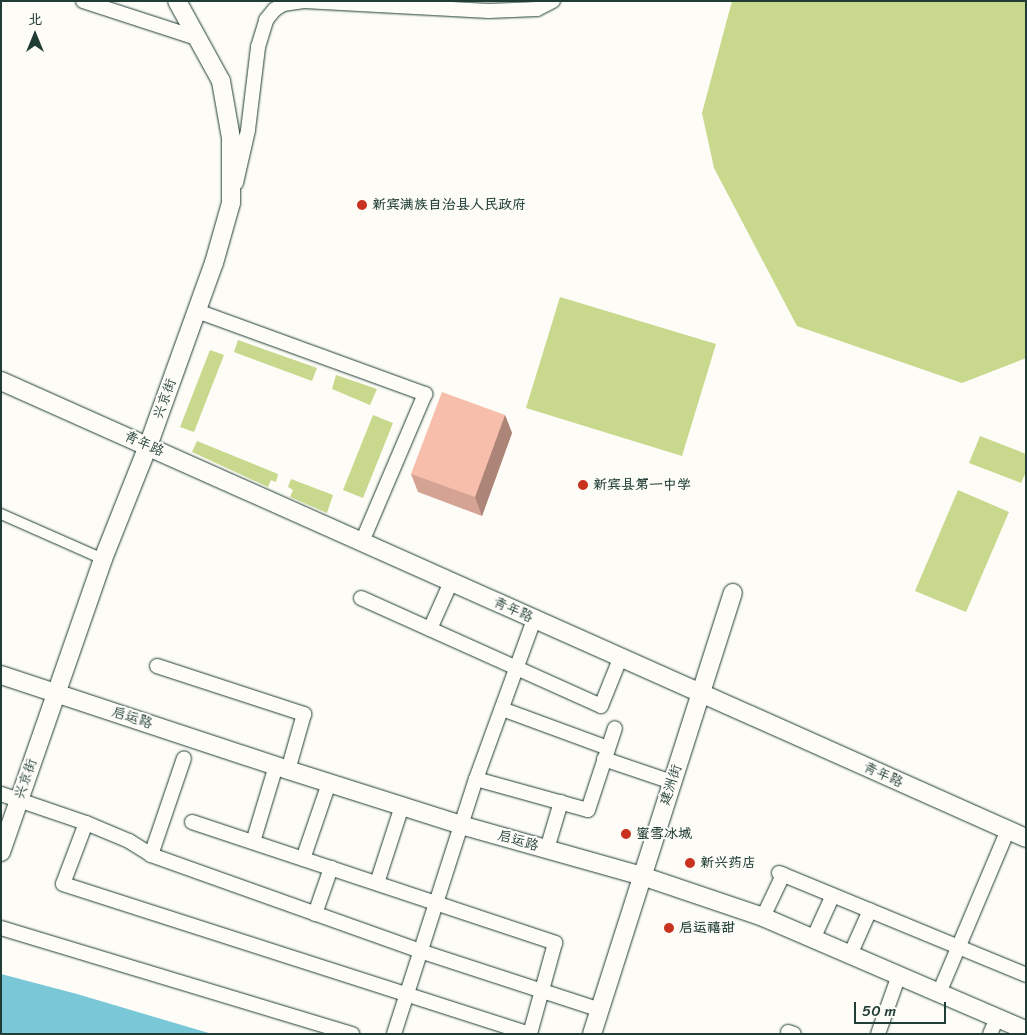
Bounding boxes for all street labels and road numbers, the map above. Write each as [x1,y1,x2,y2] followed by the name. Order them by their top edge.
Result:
[150,376,180,422] street label: 兴京街
[121,428,167,460] street label: 青年路
[490,594,536,626] street label: 青年路
[109,704,155,732] street label: 启运路
[11,756,41,802] street label: 兴京街
[860,759,906,791] street label: 青年路
[657,762,685,808] street label: 建洲街
[495,827,541,855] street label: 启运路

